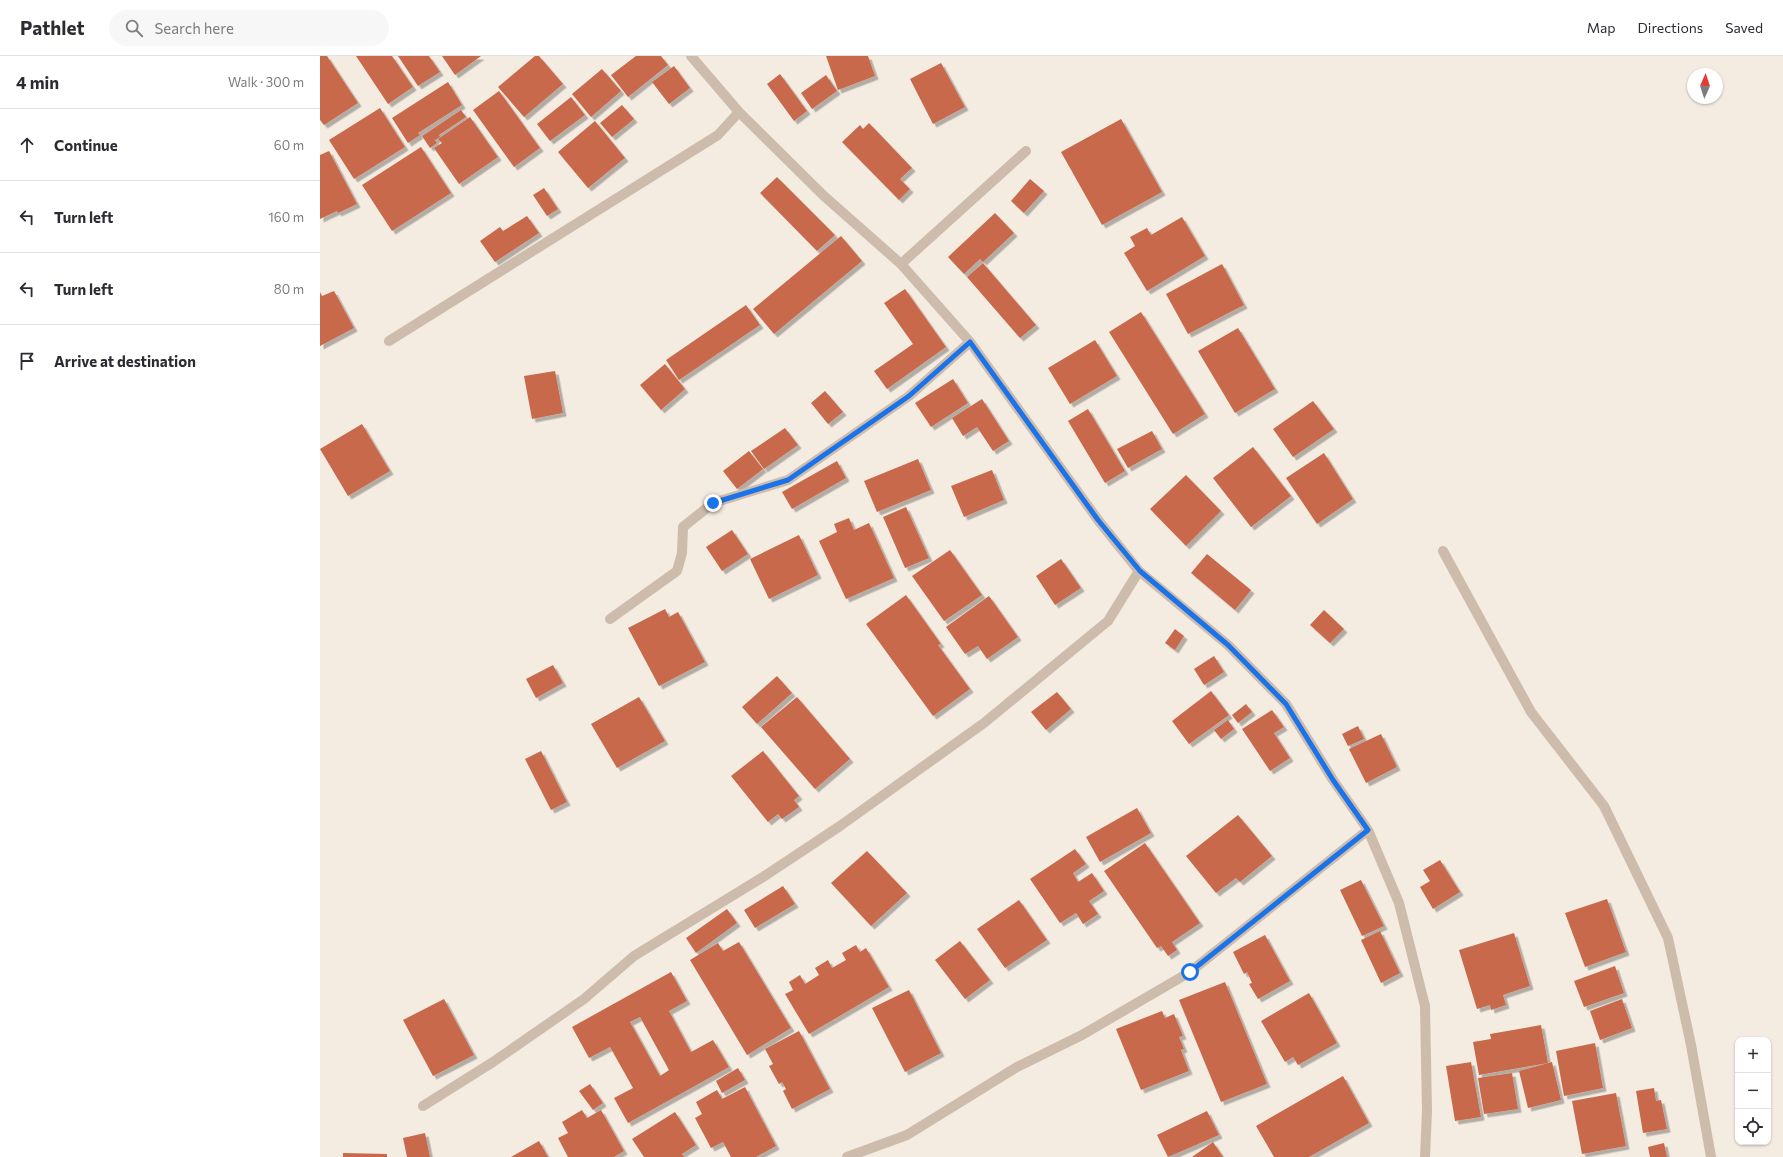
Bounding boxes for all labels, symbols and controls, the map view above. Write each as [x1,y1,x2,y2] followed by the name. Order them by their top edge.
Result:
[109,10,389,46] search box
[20,16,85,39] text: Pathlet
[123,17,145,39] icon: search
[155,19,234,37] text: Search here
[1587,19,1616,36] text: Map
[1638,19,1703,36] text: Directions
[1725,19,1763,36] text: Saved
[1687,68,1723,104] north arrow
[16,72,59,93] text: 4 min
[228,74,304,90] text: Walk · 300 m
[16,134,38,156] icon: ahead
[54,136,118,154] text: Continue
[274,137,304,153] text: 60 m
[16,206,38,228] icon: left
[54,208,113,226] text: Turn left
[268,209,304,225] text: 160 m
[16,278,38,300] icon: left
[54,280,113,298] text: Turn left
[274,281,304,297] text: 80 m
[16,350,38,372] icon: arrive
[54,352,196,370] text: Arrive at destination
[704,494,722,512] route end
[1181,963,1199,981] route start
[1735,1037,1771,1145] map controls
[1735,1037,1771,1073] button: +
[1735,1073,1771,1109] button: −
[1735,1109,1771,1145] button: locate

